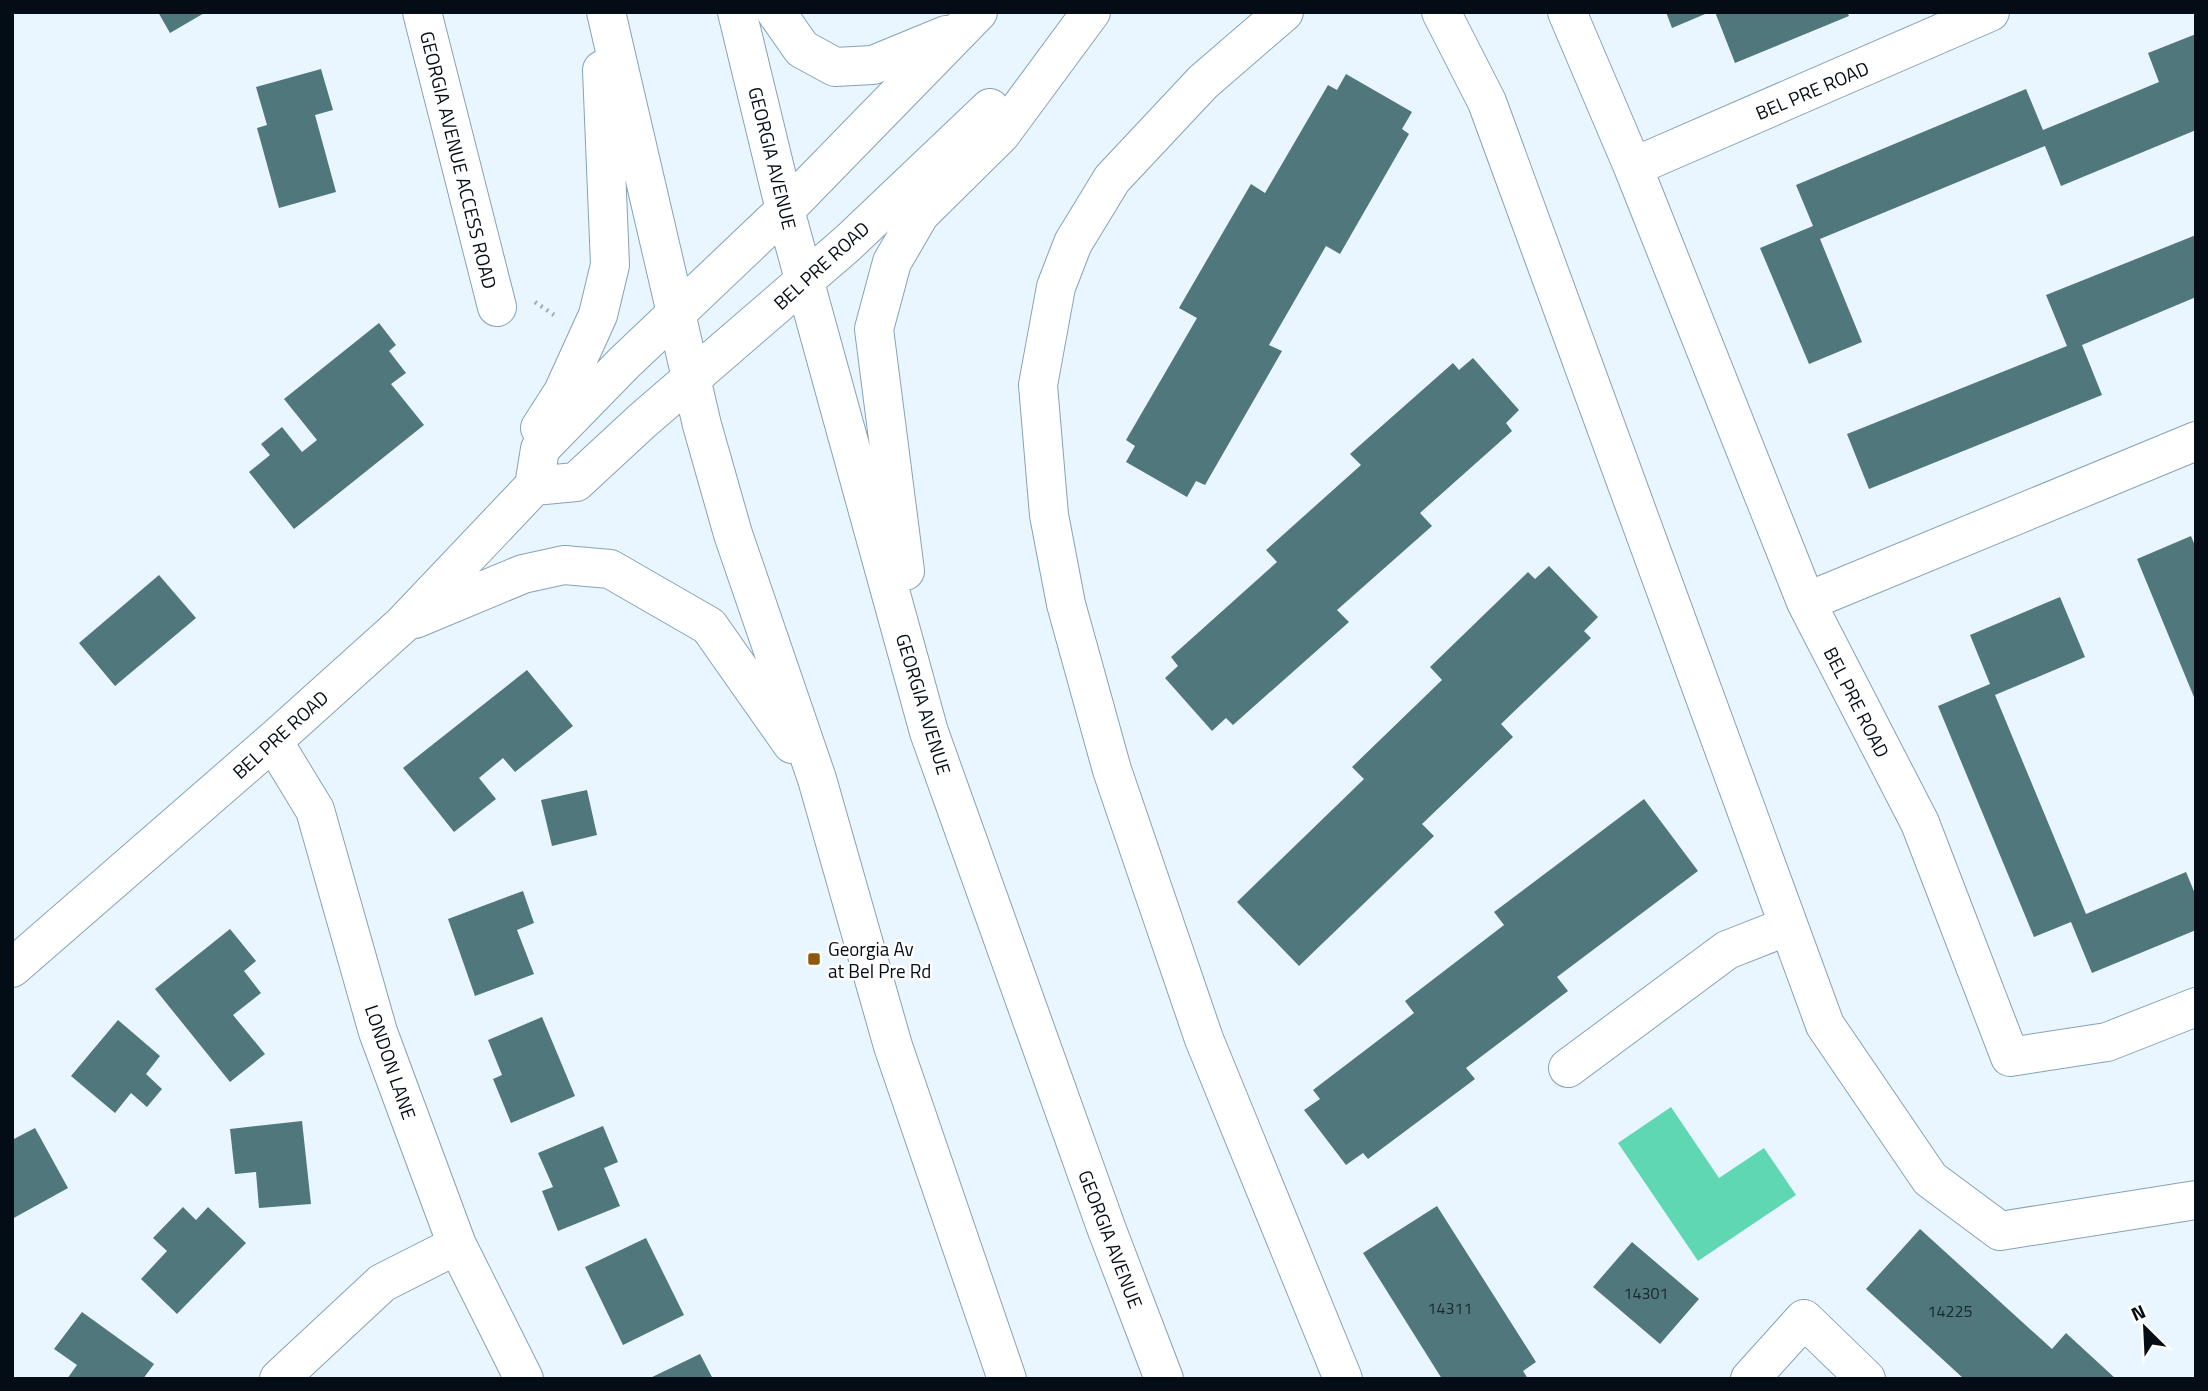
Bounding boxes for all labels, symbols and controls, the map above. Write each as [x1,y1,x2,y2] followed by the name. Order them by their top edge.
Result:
[413,28,505,292] street label: GEORGIA AVENUE ACCESS ROAD
[1751,53,1873,127] street label: BEL PRE ROAD
[741,84,805,232] street label: GEORGIA AVENUE
[766,214,876,316] street label: BEL PRE ROAD
[889,630,959,778] street label: GEORGIA AVENUE
[1817,642,1897,762] street label: BEL PRE ROAD
[225,683,335,785] street label: BEL PRE ROAD
[828,934,931,985] place label: Georgia Av at Bel Pre Rd
[806,951,822,967] marker: Georgia Av at Bel Pre Rd
[358,1001,424,1123] street label: LONDON LANE
[1071,1166,1151,1312] street label: GEORGIA AVENUE
[1624,1281,1668,1305] house number: 14301
[2110,1293,2180,1363] north arrow
[1428,1296,1472,1320] house number: 14311
[2126,1296,2150,1328] text: N
[1928,1299,1972,1323] house number: 14225

